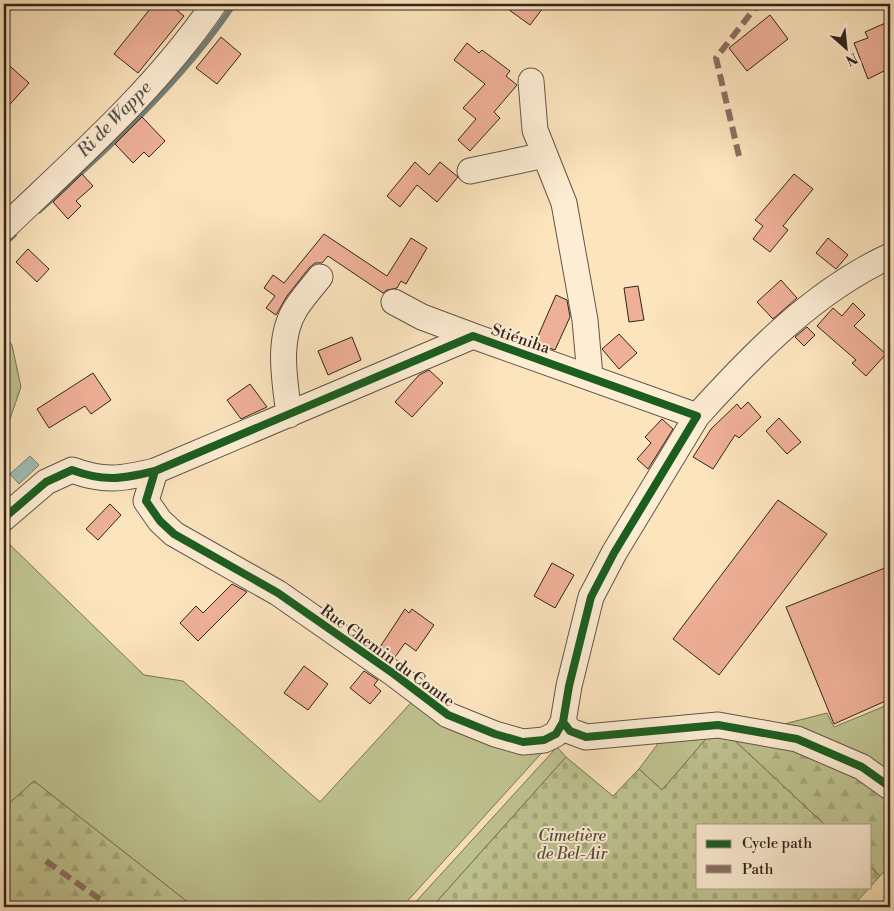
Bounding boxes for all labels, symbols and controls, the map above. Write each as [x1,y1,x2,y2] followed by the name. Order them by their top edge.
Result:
[822,22,872,72] north arrow
[842,48,860,69] text: N
[72,76,157,163] water label: Ri de Wappe
[489,320,553,359] street label: Stiéniha
[316,600,459,711] street label: Rue Chemin du Comte
[696,824,872,888] legend
[537,826,609,864] park label: Cimetière de Bel-Air
[742,834,812,853] text: Cycle path
[742,860,774,879] text: Path

